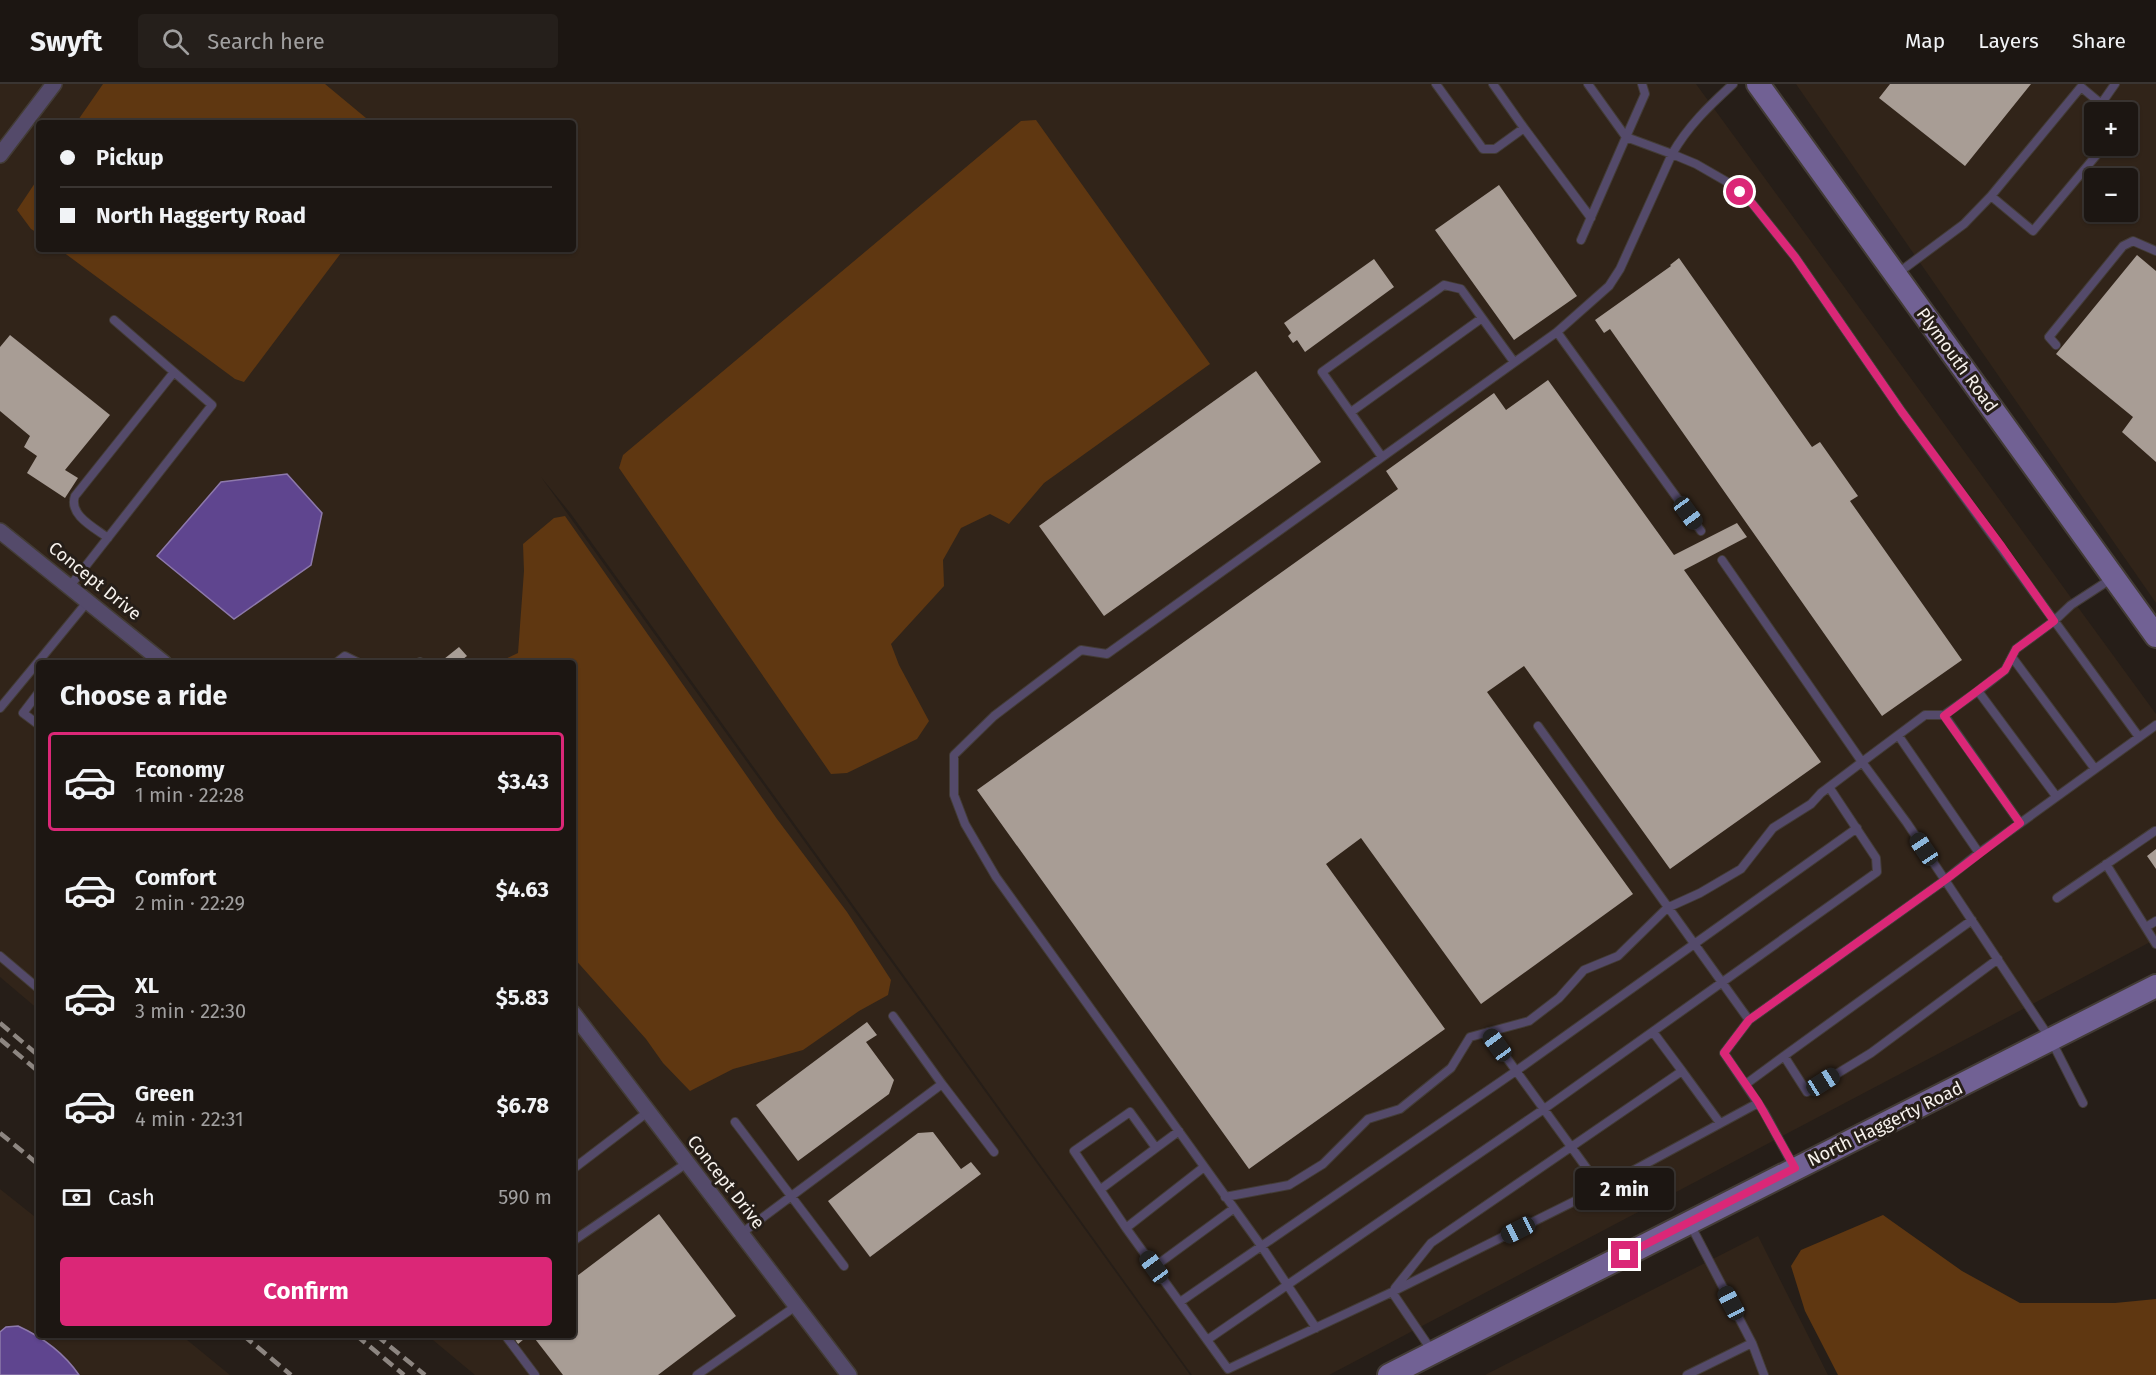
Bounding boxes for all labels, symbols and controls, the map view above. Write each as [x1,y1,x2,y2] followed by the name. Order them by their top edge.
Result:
[138,14,558,68] search box
[30,25,102,58] text: Swyft
[159,25,192,58] icon: search
[207,28,325,55] text: Search here
[1905,28,1945,54] text: Map
[1978,28,2039,54] text: Layers
[2072,28,2126,54] text: Share
[2084,102,2138,222] map controls
[2084,102,2138,156] button: +
[96,144,164,171] text: Pickup
[2084,168,2138,222] button: −
[1726,178,1753,205] route start
[96,202,306,229] text: North Haggerty Road
[1912,303,2002,417] street label: Plymouth Road
[1670,493,1706,533] car
[44,537,146,625] street label: Concept Drive
[60,680,227,712] text: Choose a ride
[63,755,117,809] icon: car
[135,756,224,783] text: Economy
[497,768,549,795] text: $3.43
[135,783,244,807] text: 1 min · 22:28
[1906,829,1942,869] car
[63,863,117,917] icon: car
[135,864,216,891] text: Comfort
[496,876,549,903] text: $4.63
[135,891,245,915] text: 2 min · 22:29
[63,971,117,1025] icon: car
[135,972,159,999] text: XL
[496,984,549,1011] text: $5.83
[135,999,246,1023] text: 3 min · 22:30
[1479,1025,1515,1065] car
[1803,1065,1843,1099] car
[1804,1077,1966,1171] street label: North Haggerty Road
[63,1079,117,1133] icon: car
[135,1080,194,1107] text: Green
[497,1092,549,1119] text: $6.78
[135,1107,244,1131] text: 4 min · 22:31
[683,1131,769,1233] street label: Concept Drive
[1576,1168,1674,1210] callout: 2 min
[1600,1177,1649,1201] text: 2 min
[60,1181,93,1214] icon: cash
[108,1184,155,1211] text: Cash
[498,1185,552,1209] text: 590 m
[1498,1214,1538,1246] car
[1611,1241,1638,1268] route end
[1136,1247,1172,1287] car
[60,1257,552,1326] button: Confirm
[1715,1283,1747,1323] car

